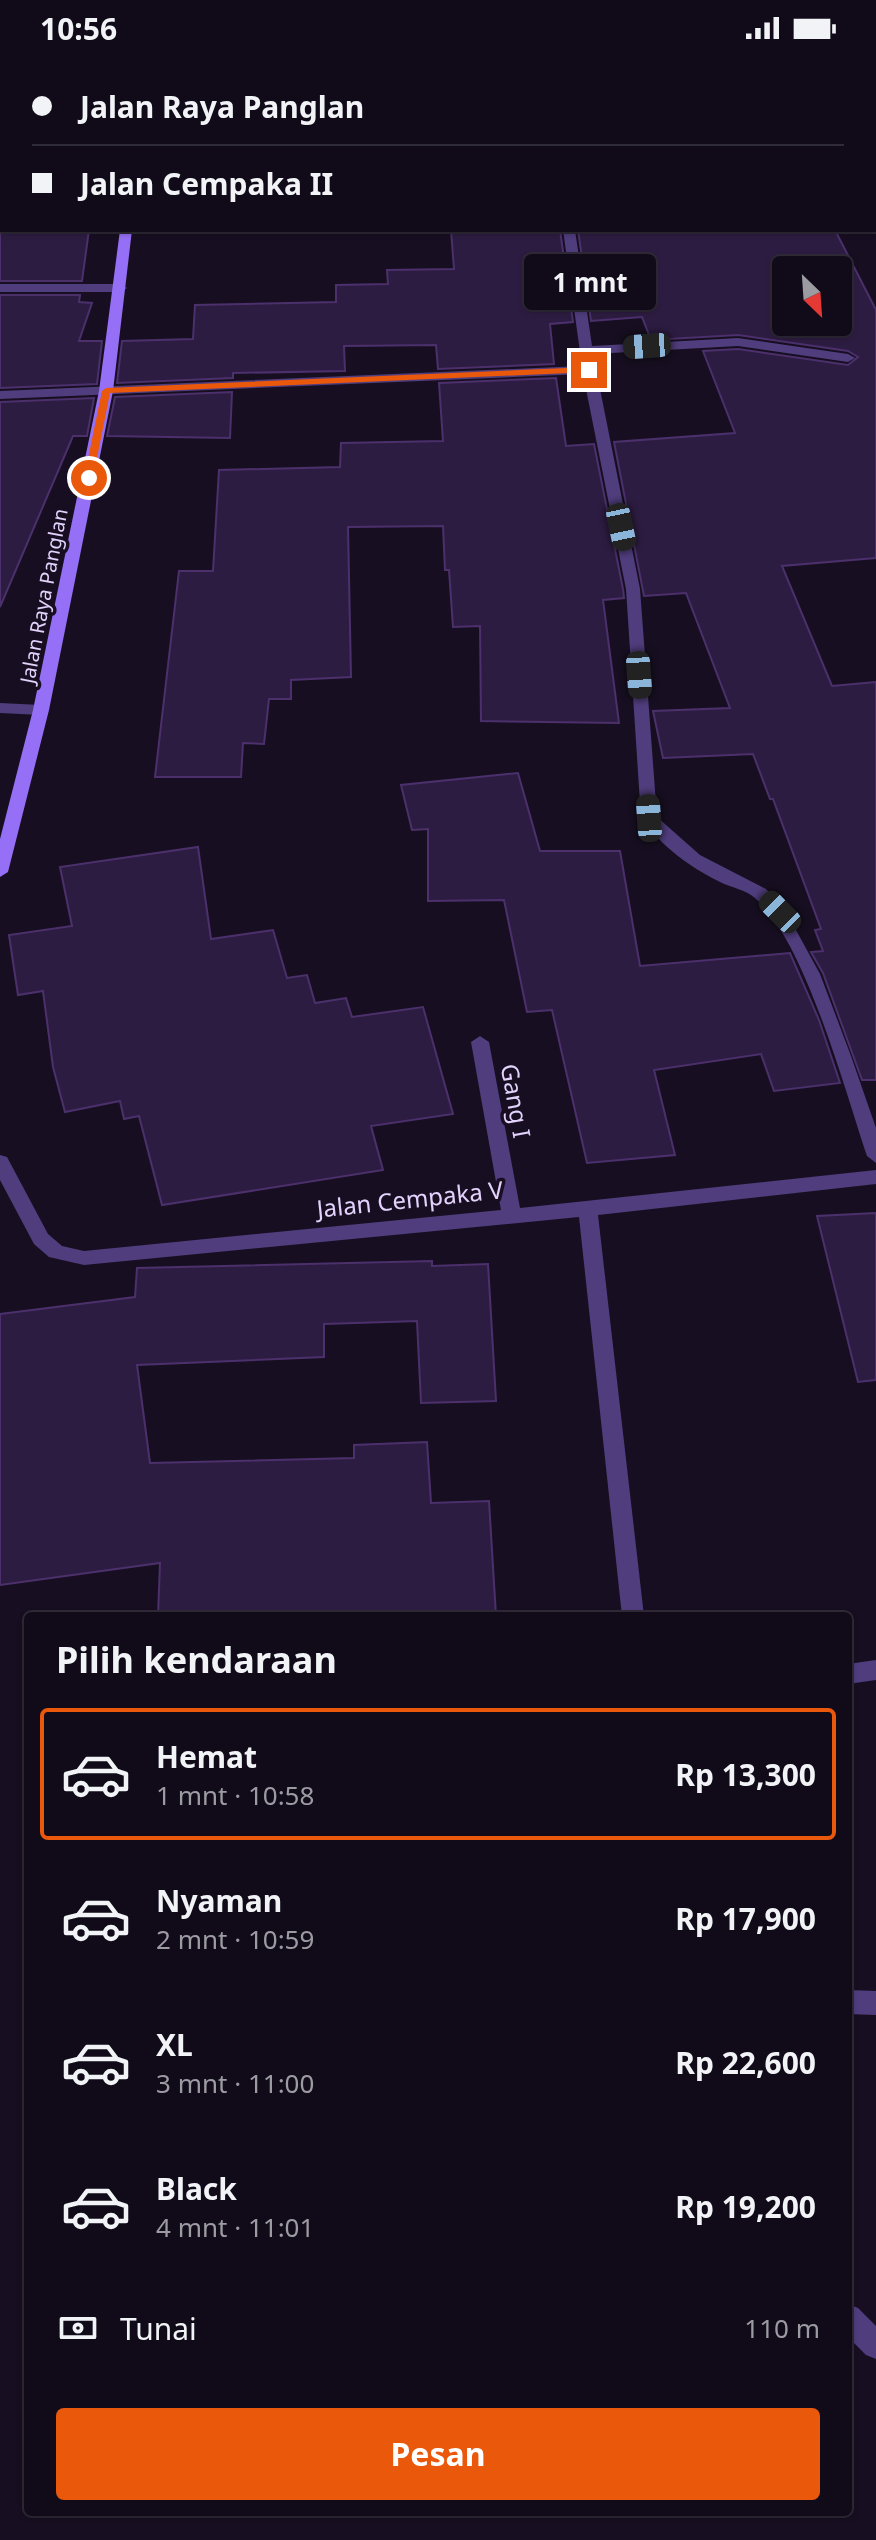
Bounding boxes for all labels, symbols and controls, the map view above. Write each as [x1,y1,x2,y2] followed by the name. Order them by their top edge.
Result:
[40,8,117,49] text: 10:56
[80,86,364,127] text: Jalan Raya Panglan
[80,163,333,204] text: Jalan Cempaka II
[523,254,655,310] callout: 1 mnt
[772,256,852,336] north arrow
[772,256,852,336] map controls
[552,264,628,300] text: 1 mnt
[622,332,672,360] car
[571,352,607,388] route end
[71,460,107,496] route start
[604,501,638,553] car
[13,506,74,688] street label: Jalan Raya Panglan
[625,650,653,700] car
[635,793,663,843] car
[755,887,805,937] car
[494,1061,539,1140] street label: Gang I
[313,1172,505,1225] street label: Jalan Cempaka V
[56,1635,337,1684] text: Pilih kendaraan
[156,1736,257,1777] text: Hemat
[60,1738,132,1810] icon: car
[675,1754,816,1795] text: Rp 13,300
[156,1777,314,1813] text: 1 mnt · 10:58
[156,1880,282,1921] text: Nyaman
[60,1882,132,1954] icon: car
[675,1898,816,1939] text: Rp 17,900
[156,1921,314,1957] text: 2 mnt · 10:59
[156,2024,193,2065] text: XL
[60,2026,132,2098] icon: car
[675,2042,816,2083] text: Rp 22,600
[156,2065,314,2101] text: 3 mnt · 11:00
[156,2168,237,2209] text: Black
[60,2170,132,2242] icon: car
[675,2186,816,2227] text: Rp 19,200
[156,2209,314,2245] text: 4 mnt · 11:01
[56,2306,100,2350] icon: cash
[120,2308,197,2349] text: Tunai
[744,2310,820,2346] text: 110 m
[56,2408,820,2500] button: Pesan

